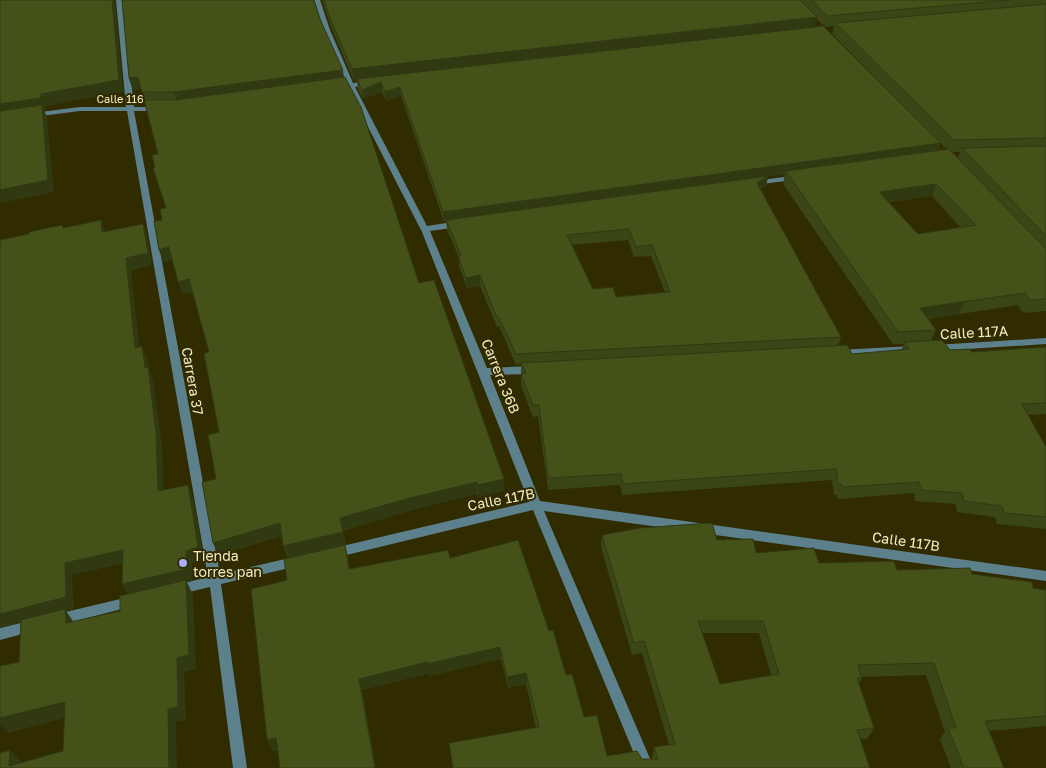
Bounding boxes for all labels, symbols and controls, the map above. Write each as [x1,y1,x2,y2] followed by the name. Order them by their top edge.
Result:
[96,92,144,105] street label: Calle 116
[939,322,1009,342] street label: Calle 117A
[478,336,524,416] street label: Carrera 36B
[179,346,207,416] street label: Carrera 37
[466,484,536,514] street label: Calle 117B
[871,528,941,554] street label: Calle 117B
[193,547,262,580] place label: Tienda torres pan
[177,557,189,569] marker: Tienda torres pan

